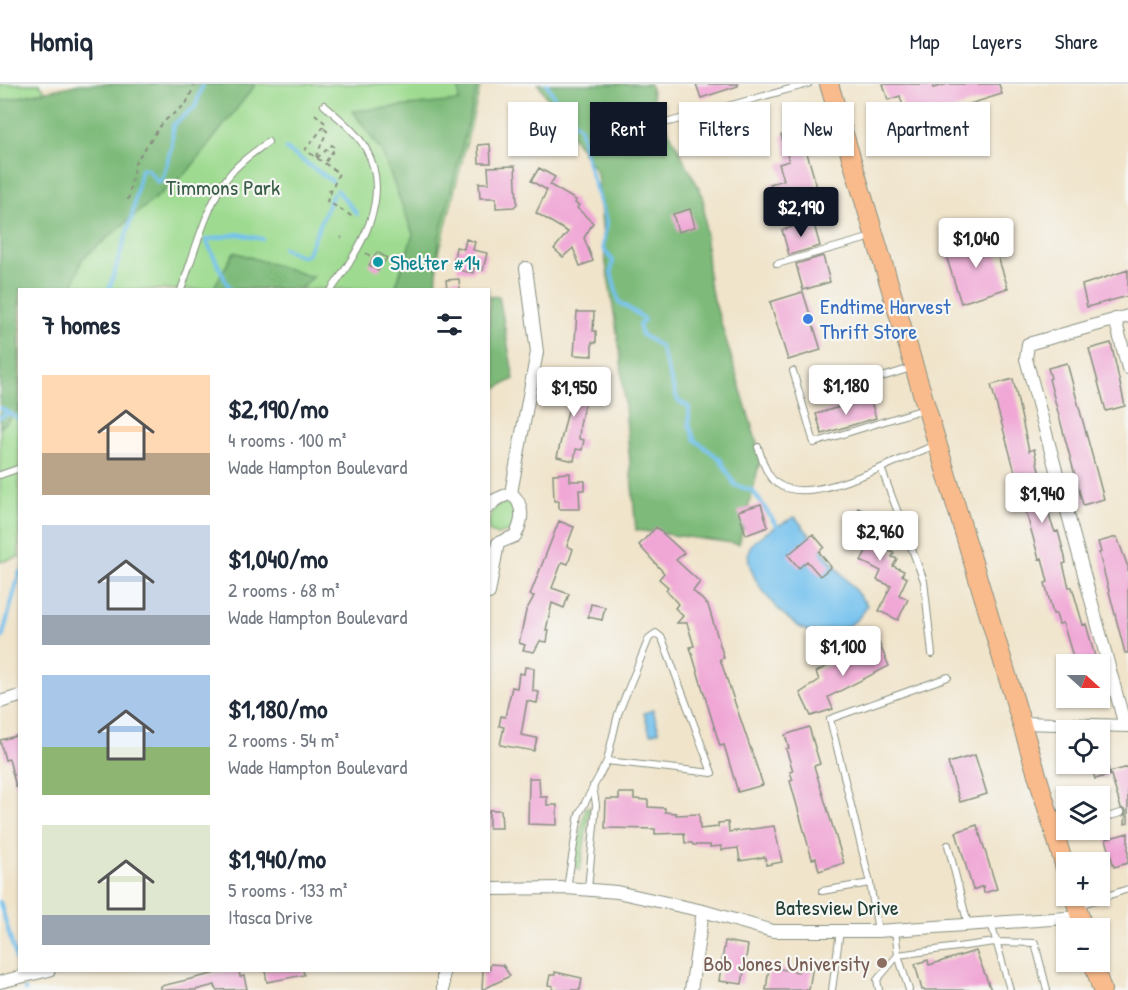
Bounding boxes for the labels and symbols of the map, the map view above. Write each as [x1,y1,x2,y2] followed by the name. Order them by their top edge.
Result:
[166,172,280,202] park label: Timmons Park
[752,187,850,238] pin: $2,190
[927,218,1025,269] pin: $1,040
[390,247,480,277] place label: Shelter #14
[371,255,385,269] marker: Shelter #14
[820,291,951,346] place label: Endtime Harvest Thrift Store
[801,312,815,326] marker: Endtime Harvest Thrift Store
[797,365,895,416] pin: $1,180
[525,367,623,418] pin: $1,950
[993,473,1091,524] pin: $1,940
[831,511,929,562] pin: $2,960
[794,626,892,677] pin: $1,100
[1056,654,1110,708] north arrow
[775,892,899,922] street label: Batesview Drive
[703,948,870,978] place label: Bob Jones University
[875,956,889,970] marker: Bob Jones University

